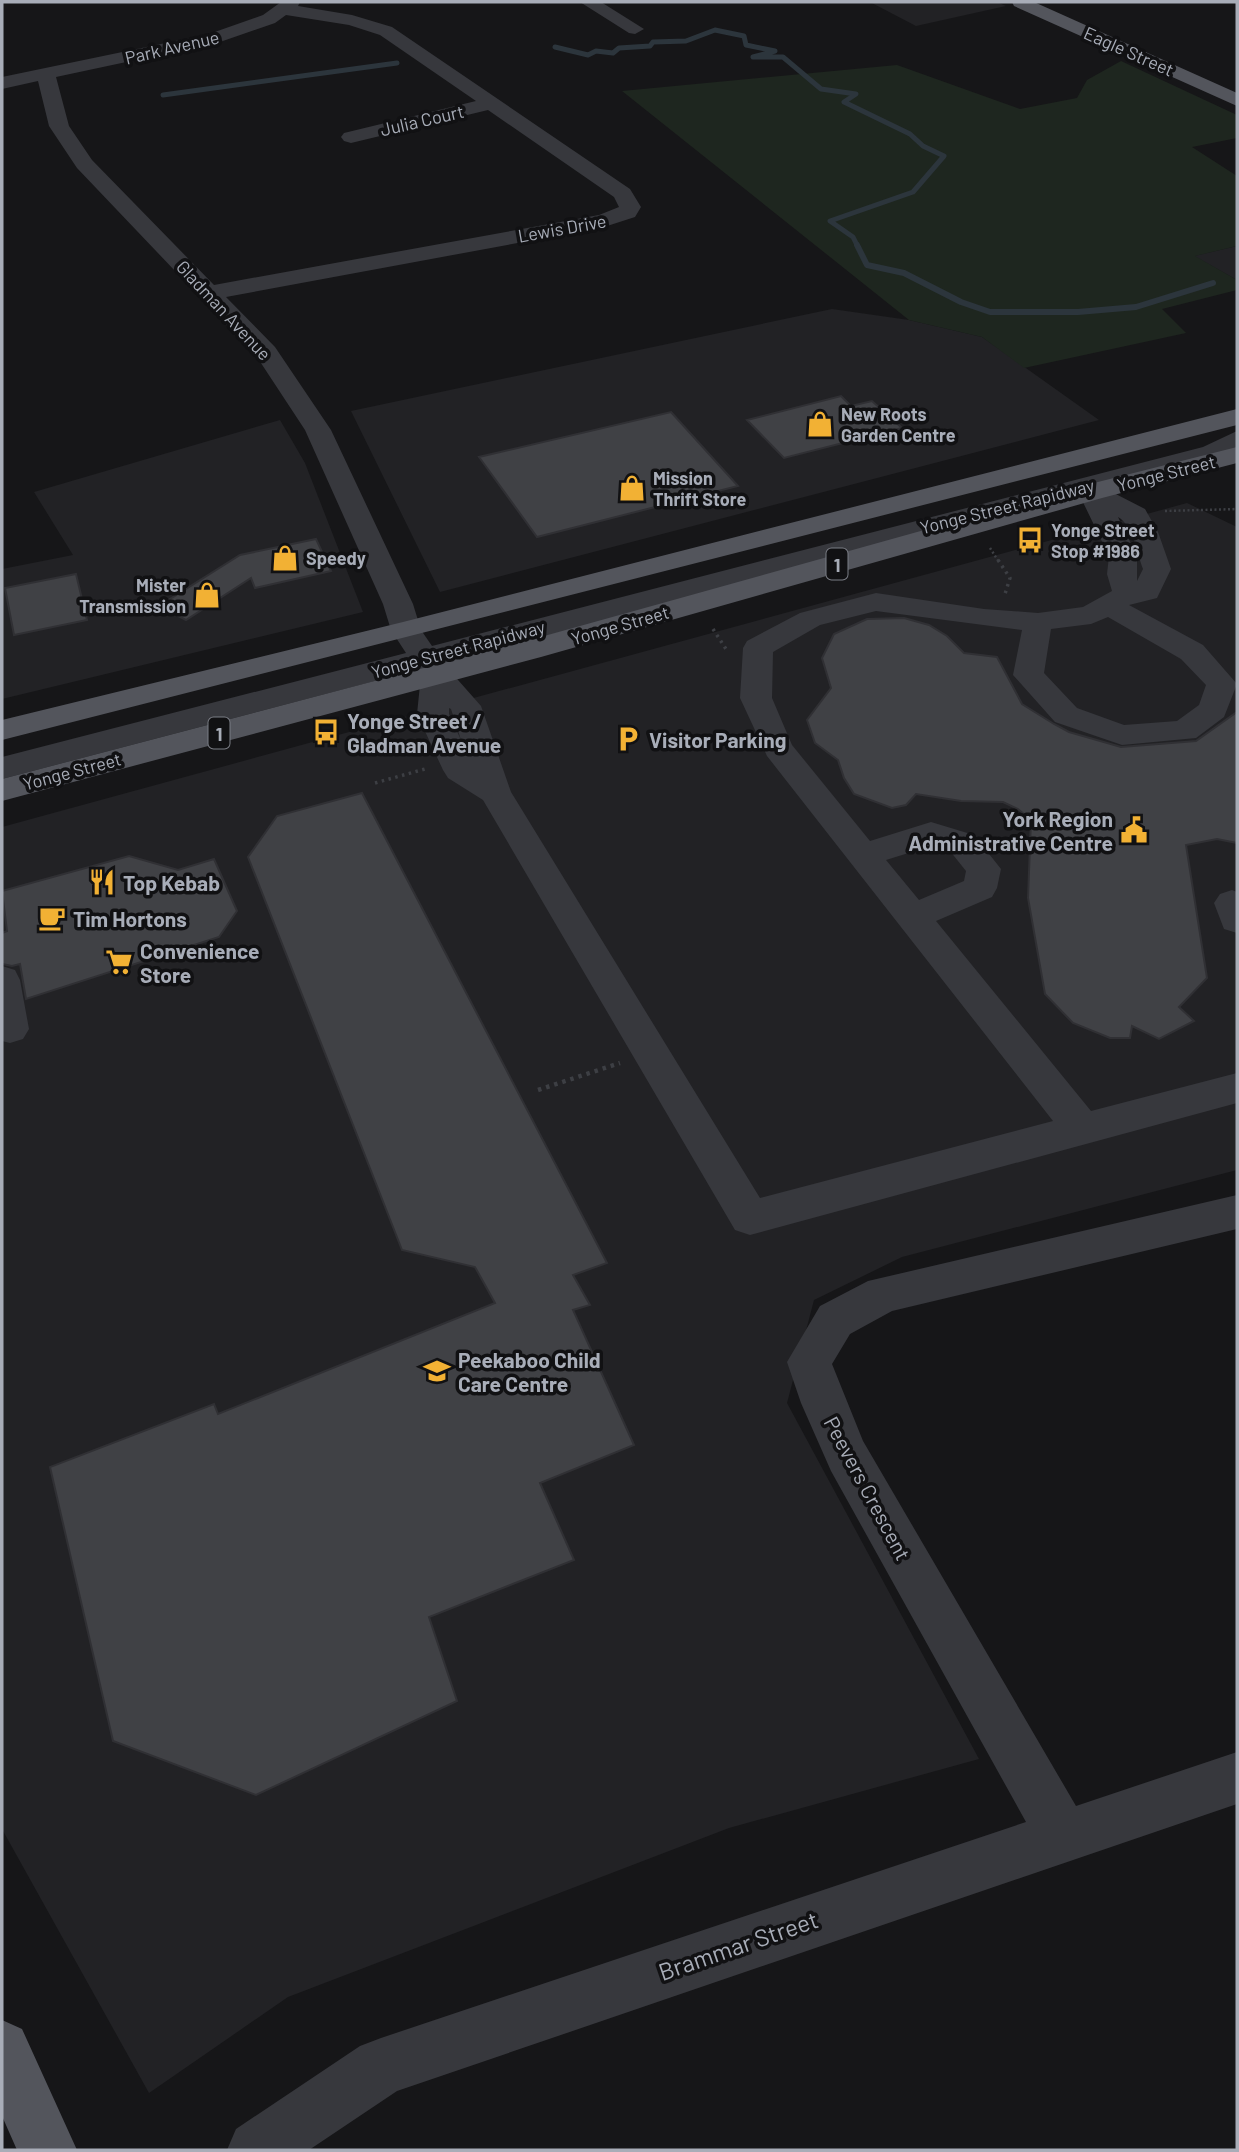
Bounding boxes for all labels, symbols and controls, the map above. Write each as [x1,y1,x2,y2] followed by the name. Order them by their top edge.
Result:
[1081,21,1177,81] street label: Eagle Street
[123,25,221,69] street label: Park Avenue
[378,100,466,140] street label: Julia Court
[516,209,608,247] street label: Lewis Drive
[172,255,276,365] street label: Gladman Avenue
[841,403,956,446] place label: New Roots Garden Centre
[805,409,835,439] shop icon: New Roots Garden Centre
[1115,450,1217,496] street label: Yonge Street
[653,467,746,510] place label: Mission Thrift Store
[617,473,647,503] shop icon: Mission Thrift Store
[918,474,1096,538] street label: Yonge Street Rapidway
[1051,519,1155,562] place label: Yonge Street Stop #1986
[1015,525,1045,555] bus stop icon: Yonge Street Stop #1986
[270,543,300,573] shop icon: Speedy
[306,547,366,569] place label: Speedy
[826,548,848,580] road number: 1
[79,574,186,617] place label: Mister Transmission
[192,580,222,610] shop icon: Mister Transmission
[569,601,671,649] street label: Yonge Street
[369,615,547,683] street label: Yonge Street Rapidway
[347,708,501,757] place label: Yonge Street / Gladman Avenue
[311,717,341,747] bus stop icon: Yonge Street / Gladman Avenue
[208,718,230,748] road number: 1
[613,724,643,754] parking icon: Visitor Parking
[649,727,786,752] place label: Visitor Parking
[21,747,123,795] street label: Yonge Street
[908,806,1113,855] place label: York Region Administrative Centre
[1119,815,1149,845] public building icon: York Region Administrative Centre
[87,867,117,897] restaurant icon: Top Kebab
[123,870,220,895] place label: Top Kebab
[37,903,67,933] cafe icon: Tim Hortons
[73,906,187,931] place label: Tim Hortons
[140,938,260,987] place label: Convenience Store
[104,947,134,977] supermarket icon: Convenience Store
[458,1347,601,1396] place label: Peekaboo Child Care Centre
[422,1356,452,1386] school or university icon: Peekaboo Child Care Centre
[820,1412,916,1564] street label: Peevers Crescent
[654,1904,822,1986] street label: Brammar Street

